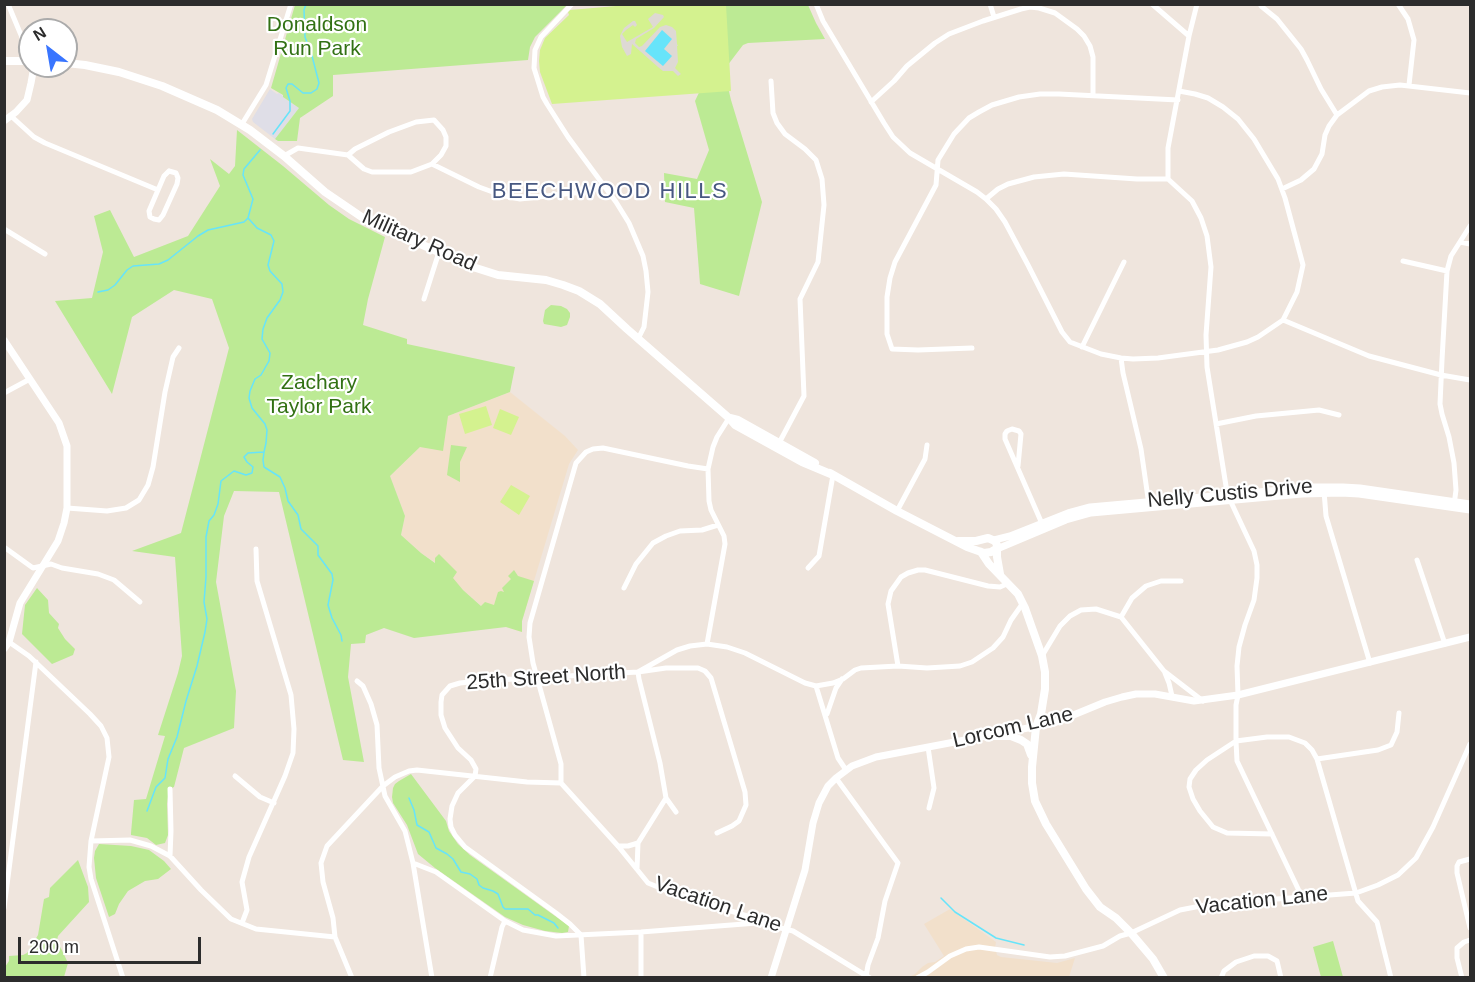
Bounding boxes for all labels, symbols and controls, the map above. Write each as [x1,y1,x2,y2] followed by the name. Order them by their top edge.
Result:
[267,12,367,62] park label: Donaldson Run Park
[18,18,78,78] north arrow
[30,24,49,44] text: N
[492,179,728,205] district label: BEECHWOOD HILLS
[358,205,480,277] street label: Military Road
[266,370,372,420] park label: Zachary Taylor Park
[1146,474,1314,514] street label: Nelly Custis Drive
[465,660,627,696] street label: 25th Street North
[950,702,1076,754] street label: Lorcom Lane
[651,871,785,939] street label: Vacation Lane
[1195,882,1329,920] street label: Vacation Lane
[21,925,204,963] scale bar
[29,937,79,957] text: 200 m

